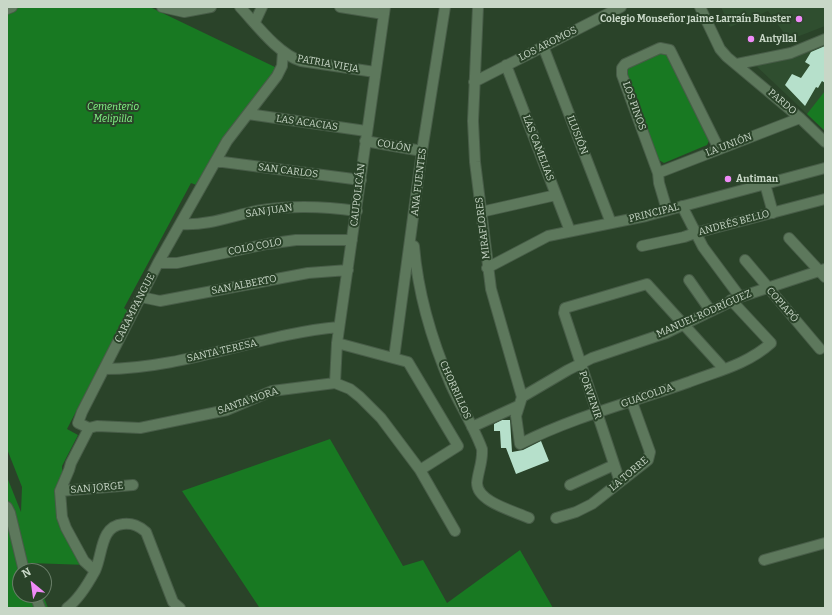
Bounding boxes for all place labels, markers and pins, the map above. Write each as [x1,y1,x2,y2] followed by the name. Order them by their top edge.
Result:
[600,13,791,25] place label: Colegio Monseñor Jaime Larraín Bunster
[794,14,804,24] marker: Colegio Monseñor Jaime Larraín Bunster
[759,33,797,45] place label: Antyllal
[746,34,756,44] marker: Antyllal
[736,173,778,185] place label: Antiman
[723,174,733,184] marker: Antiman

